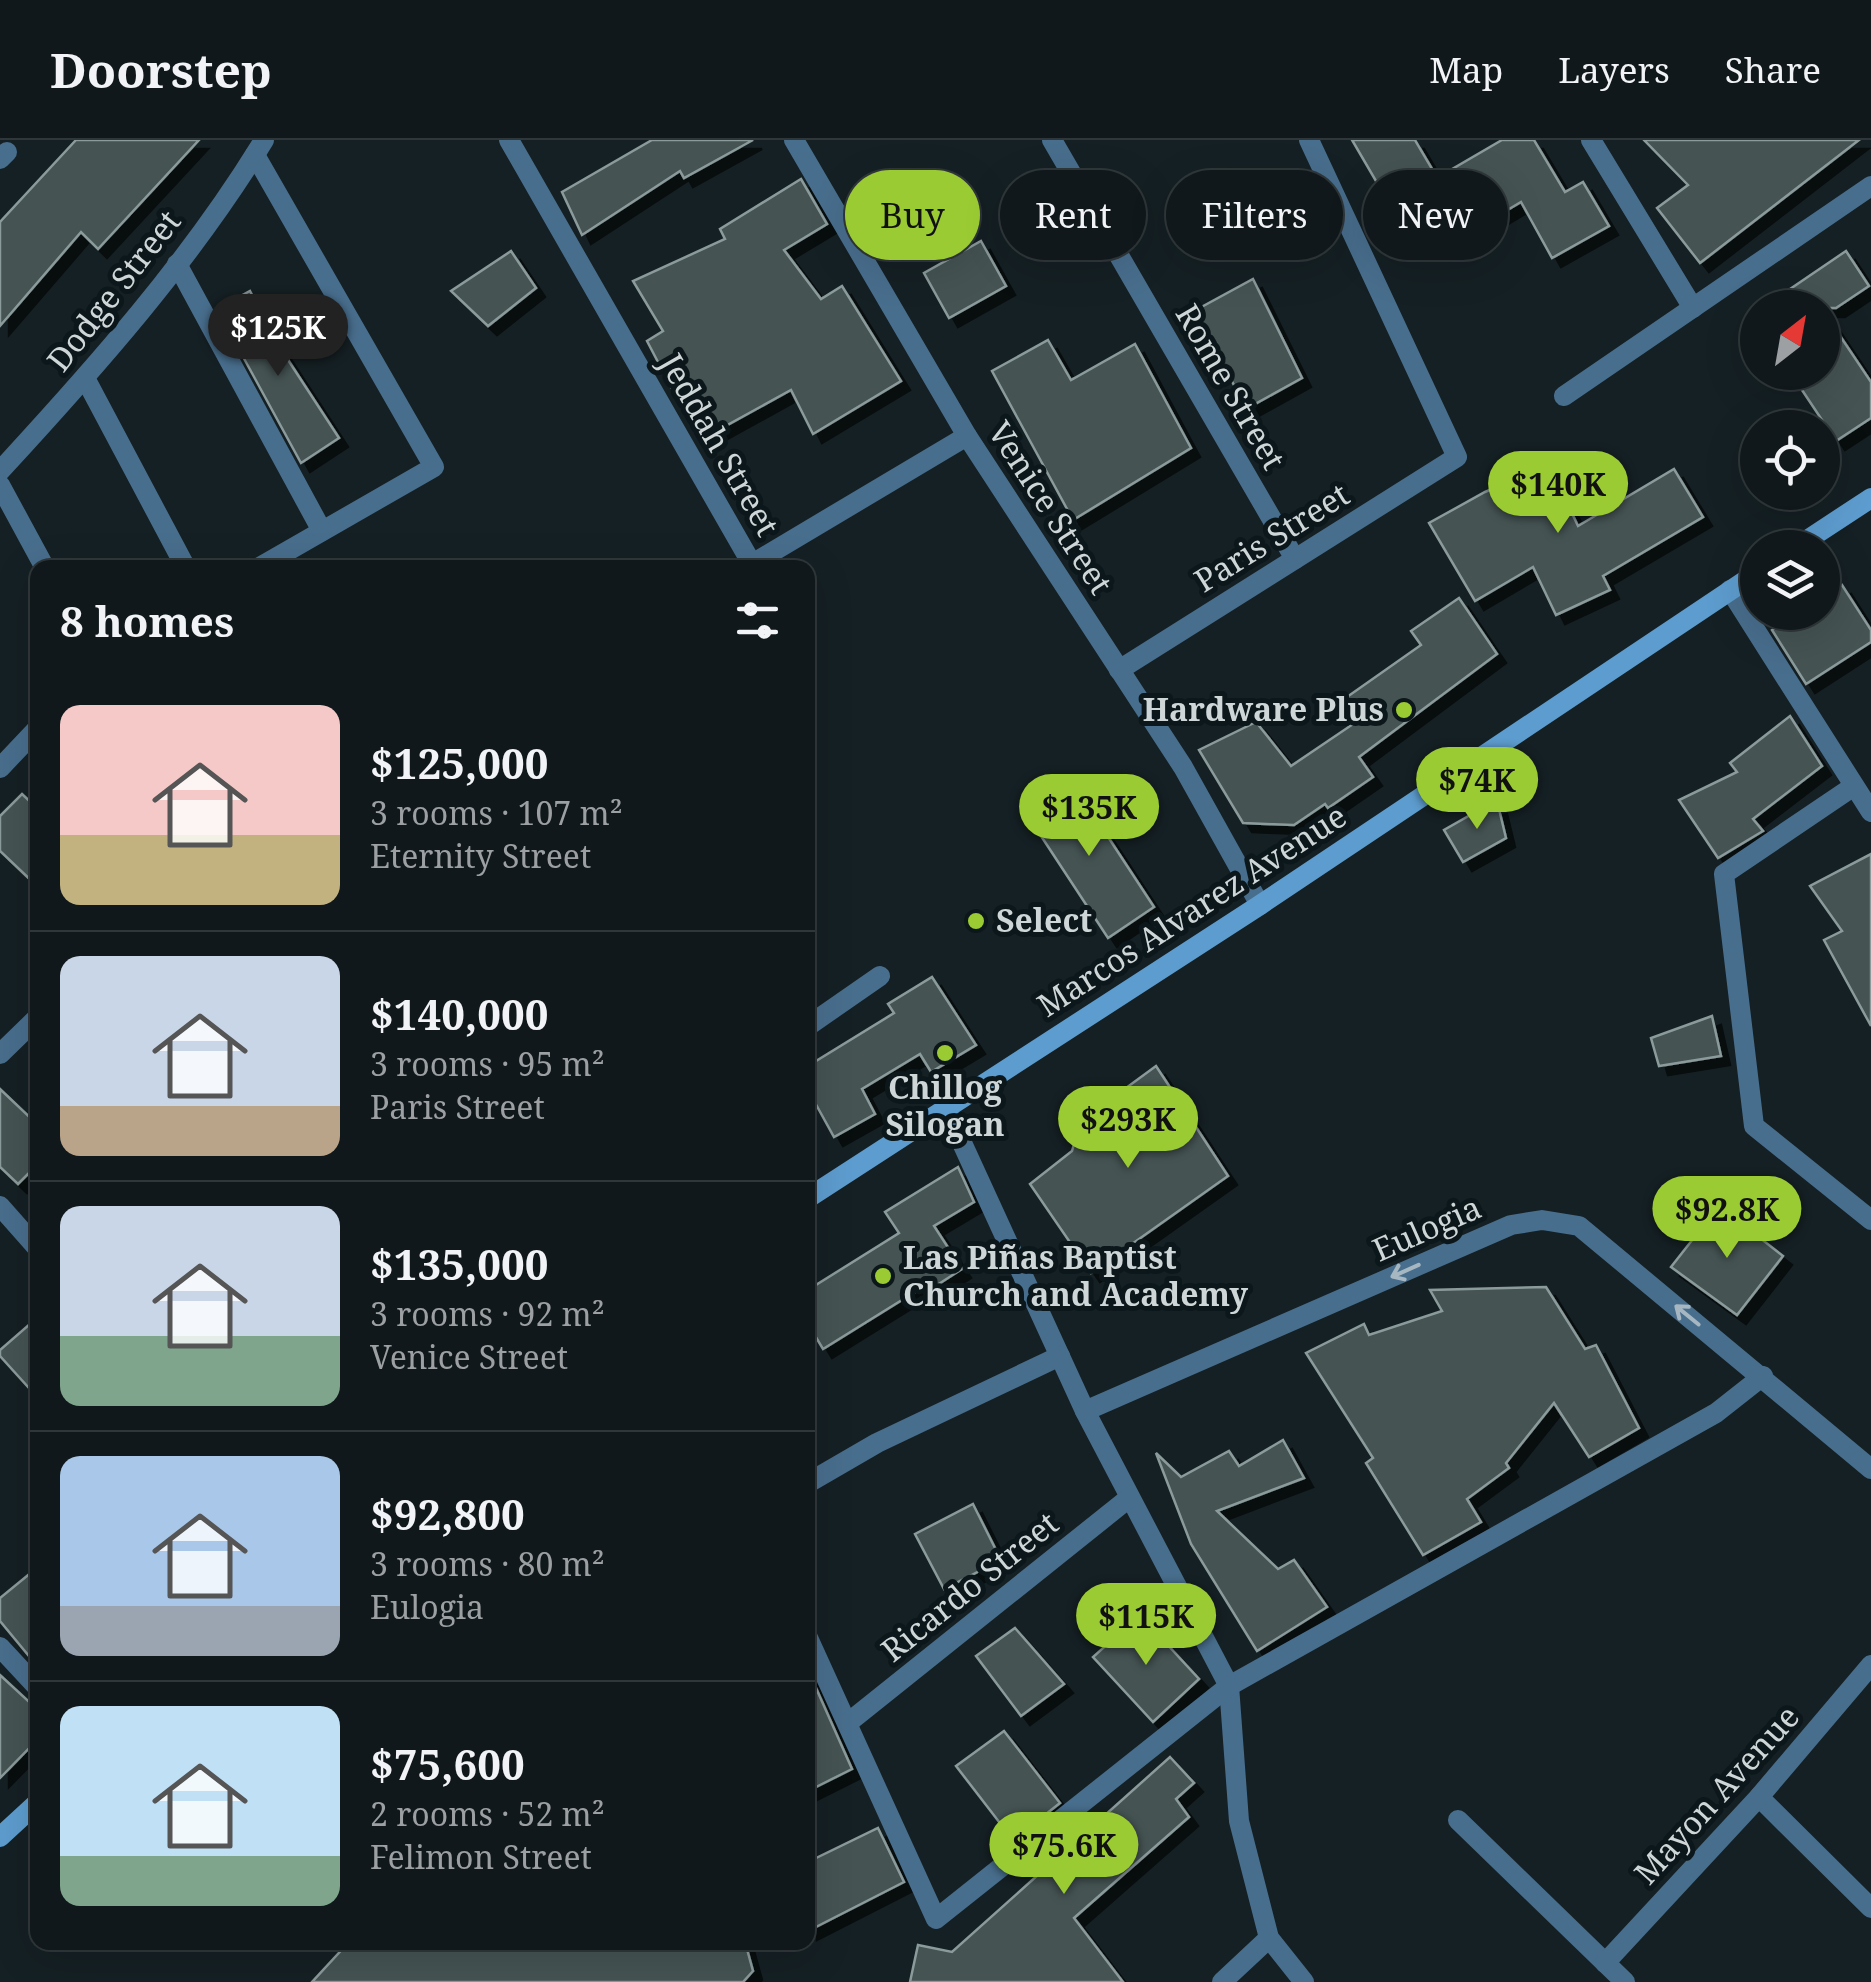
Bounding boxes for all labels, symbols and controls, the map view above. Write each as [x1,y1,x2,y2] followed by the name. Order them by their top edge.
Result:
[50,37,272,102] text: Doorstep
[1429,46,1503,93] text: Map
[1558,46,1670,93] text: Layers
[1725,46,1821,93] text: Share
[845,170,980,260] chip: Buy
[1000,170,1146,260] chip: Rent
[1166,170,1343,260] chip: Filters
[1363,170,1508,260] chip: New
[36,201,189,379] street label: Dodge Street
[1740,290,1840,390] north arrow
[1740,290,1840,630] map controls
[208,294,348,379] pin: $125K
[1167,296,1296,477] street label: Rome Street
[230,305,326,348] text: $125K
[650,344,790,543] street label: Jeddah Street
[1740,410,1840,510] button: locate
[979,412,1123,602] street label: Venice Street
[1488,451,1628,536] pin: $140K
[1510,462,1606,505] text: $140K
[1186,472,1357,601] street label: Paris Street
[1740,530,1840,630] button: layers
[60,592,234,649] text: 8 homes
[730,593,785,648] icon: filters
[1143,687,1384,730] place label: Hardware Plus
[1393,699,1415,721] marker: Hardware Plus
[370,734,548,791] text: $125,000
[140,745,260,865] icon: home
[1418,747,1536,832] pin: $74K
[1438,758,1516,801] text: $74K
[1019,774,1159,859] pin: $135K
[1041,785,1137,828] text: $135K
[370,791,623,834] text: 3 rooms · 107 m²
[1028,794,1354,1026] street label: Marcos Alvarez Avenue
[370,834,591,877] text: Eternity Street
[996,898,1092,941] place label: Select
[965,910,987,932] marker: Select
[370,985,548,1042] text: $140,000
[140,996,260,1116] icon: home
[370,1042,605,1085] text: 3 rooms · 95 m²
[934,1042,956,1064] marker: Chillog Silogan
[885,1065,1005,1145] place label: Chillog Silogan
[370,1085,545,1128] text: Paris Street
[1058,1086,1198,1171] pin: $293K
[1080,1097,1176,1140] text: $293K
[1646,1176,1808,1261] pin: $92.8K
[1366,1185,1487,1270] street label: Eulogia
[1674,1187,1780,1230] text: $92.8K
[370,1235,548,1292] text: $135,000
[903,1235,1248,1315] place label: Las Piñas Baptist Church and Academy
[140,1246,260,1366] icon: home
[1390,1263,1421,1281] one-way arrow
[872,1265,894,1287] marker: Las Piñas Baptist Church and Academy
[370,1292,605,1335] text: 3 rooms · 92 m²
[1675,1304,1701,1326] one-way arrow
[370,1335,568,1378] text: Venice Street
[370,1485,525,1542] text: $92,800
[140,1496,260,1616] icon: home
[872,1501,1066,1670] street label: Ricardo Street
[370,1542,605,1585] text: 3 rooms · 80 m²
[1076,1583,1216,1668] pin: $115K
[370,1585,484,1628] text: Eulogia
[1098,1594,1194,1637] text: $115K
[1624,1695,1808,1893] street label: Mayon Avenue
[370,1735,525,1792] text: $75,600
[140,1746,260,1866] icon: home
[370,1792,605,1835] text: 2 rooms · 52 m²
[983,1812,1145,1897] pin: $75.6K
[1011,1823,1117,1866] text: $75.6K
[370,1835,592,1878] text: Felimon Street

